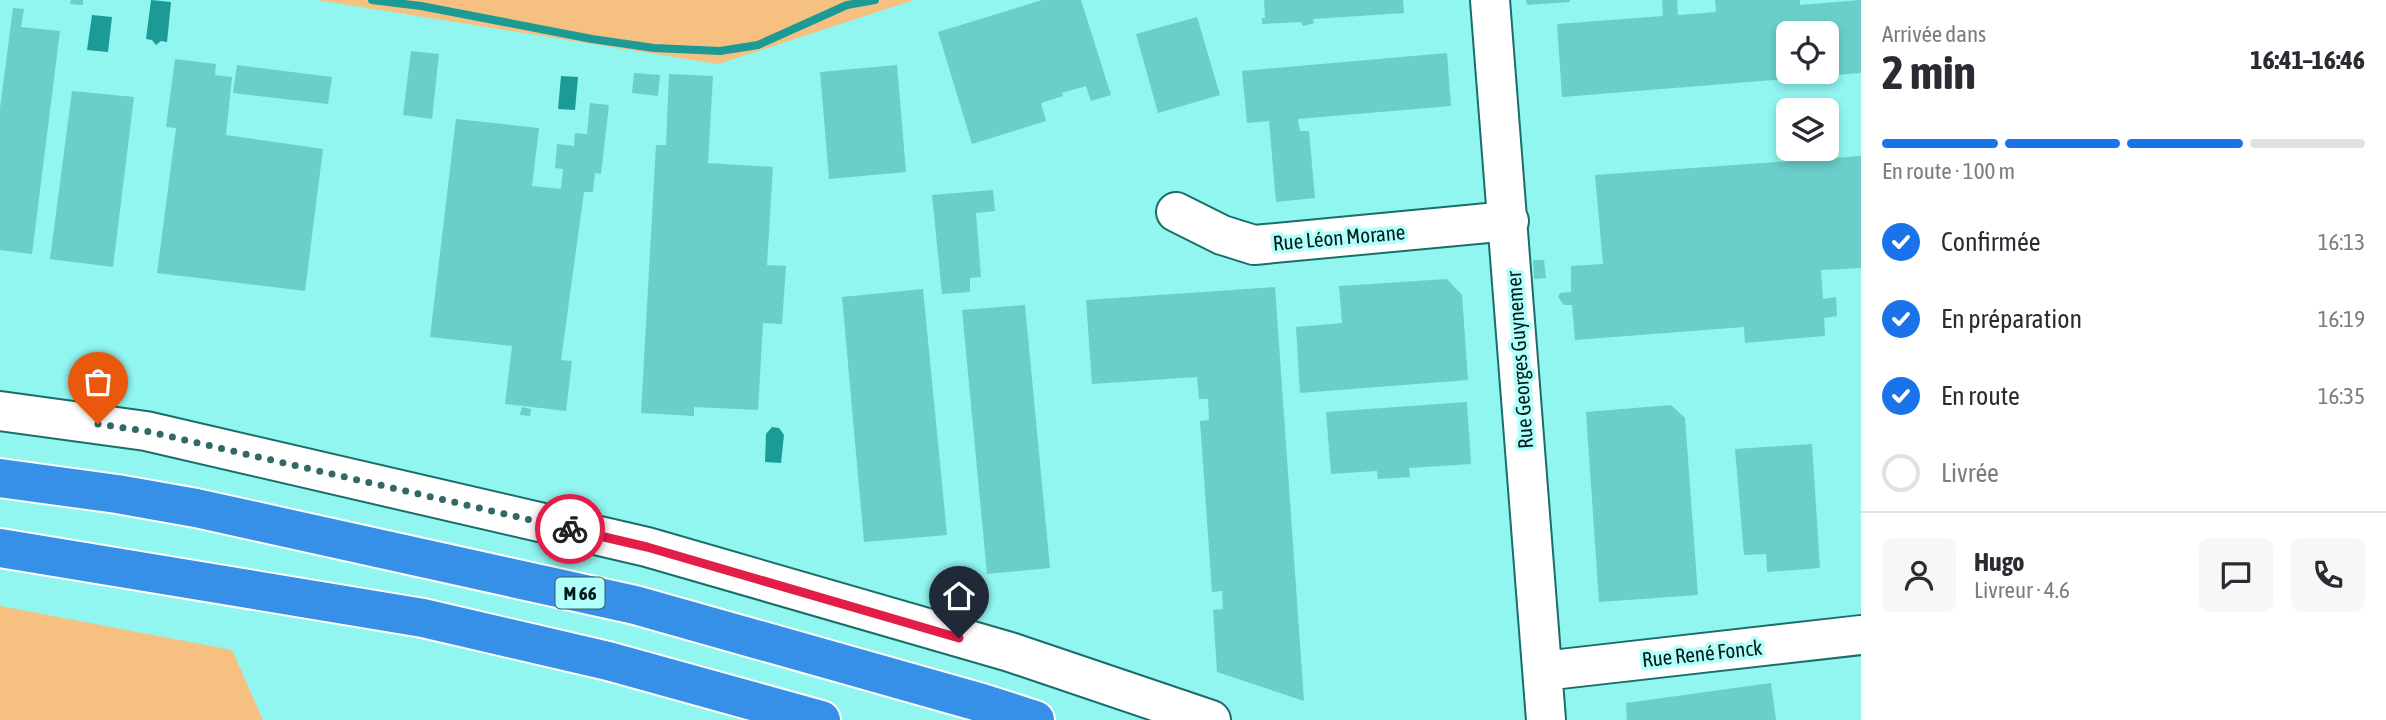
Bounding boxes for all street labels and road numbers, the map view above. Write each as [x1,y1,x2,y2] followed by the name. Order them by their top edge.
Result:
[1272,219,1406,255] street label: Rue Léon Morane
[1501,270,1537,450] street label: Rue Georges Guynemer
[556,578,604,608] road number: M 66
[1641,635,1763,671] street label: Rue René Fonck

